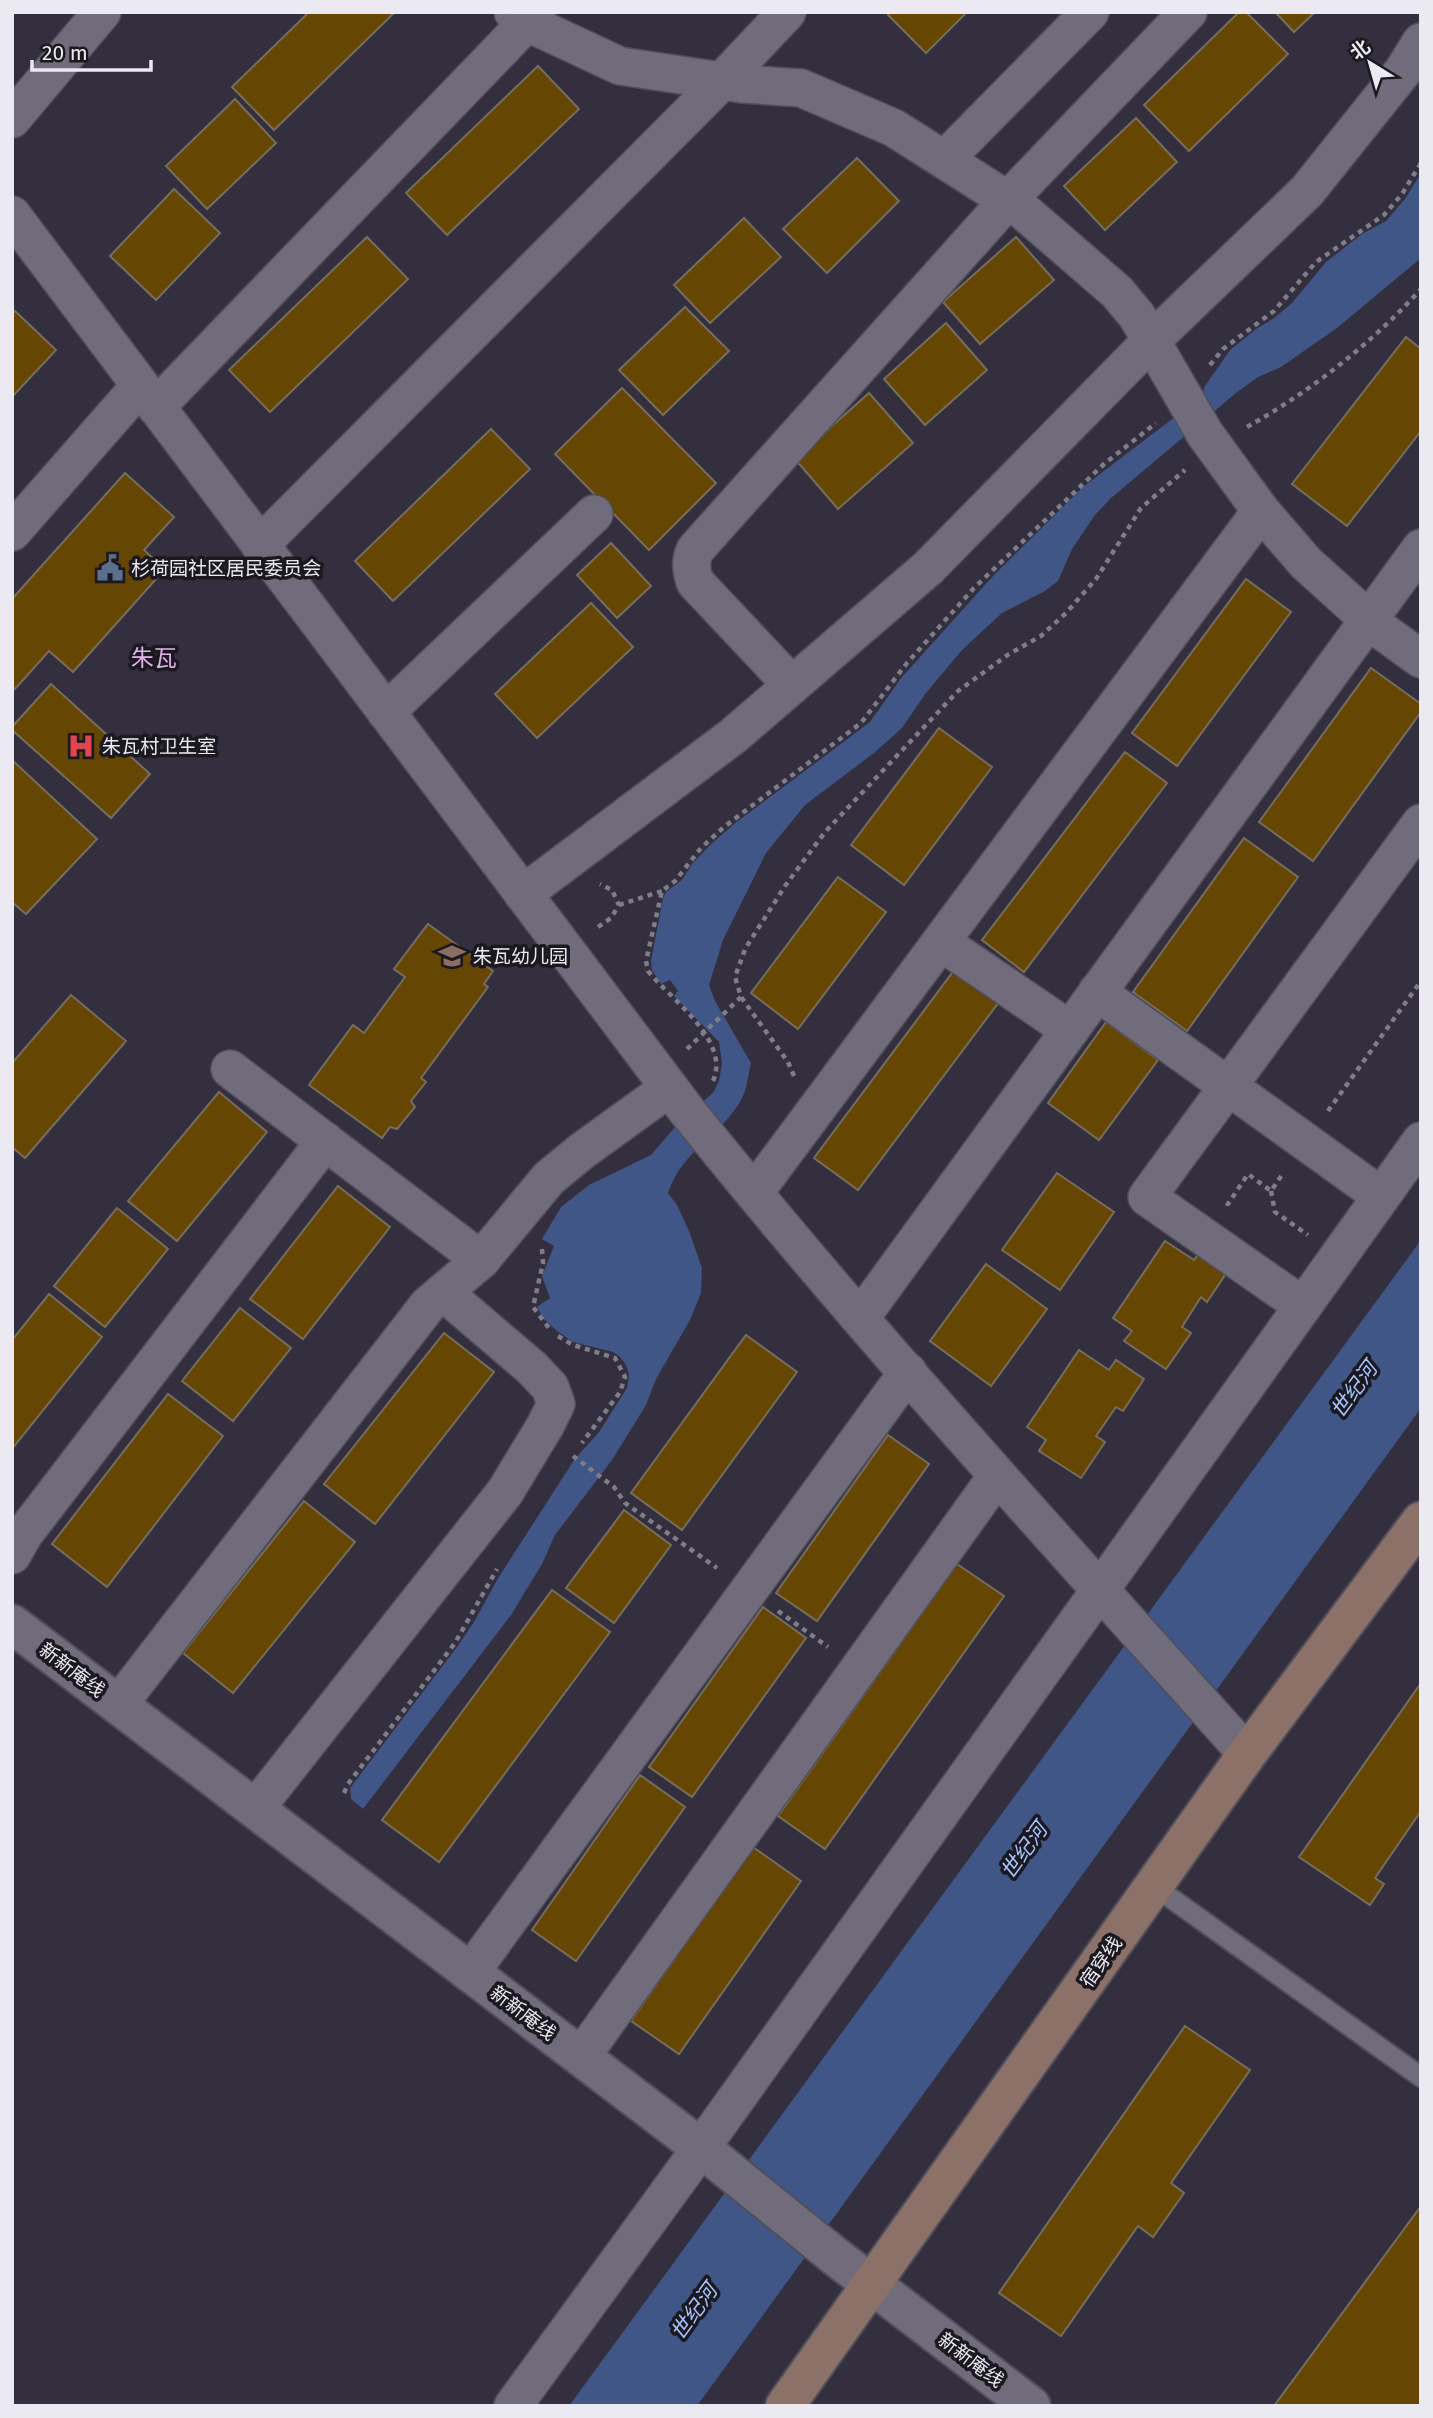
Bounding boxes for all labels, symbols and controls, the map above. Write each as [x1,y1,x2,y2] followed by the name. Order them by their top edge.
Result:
[32,28,150,72] scale bar
[1335,28,1405,98] north arrow
[1346,35,1375,65] text: 北
[42,40,88,66] text: 20 m
[95,553,125,583] public building icon: 杉荷园社区居民委员会
[131,557,321,580] place label: 杉荷园社区居民委员会
[131,644,177,672] district label: 朱瓦
[66,731,96,761] hospital icon: 朱瓦村卫生室
[102,735,216,758] place label: 朱瓦村卫生室
[437,941,467,971] school or university icon: 朱瓦幼儿园
[473,945,568,968] place label: 朱瓦幼儿园
[1325,1354,1385,1423] water label: 世纪河
[35,1638,109,1702] street label: 新新庵线
[995,1815,1055,1884] water label: 世纪河
[1075,1932,1127,1992] street label: 宿穿线
[486,1981,560,2045] street label: 新新庵线
[665,2276,725,2345] water label: 世纪河
[934,2328,1008,2392] street label: 新新庵线

